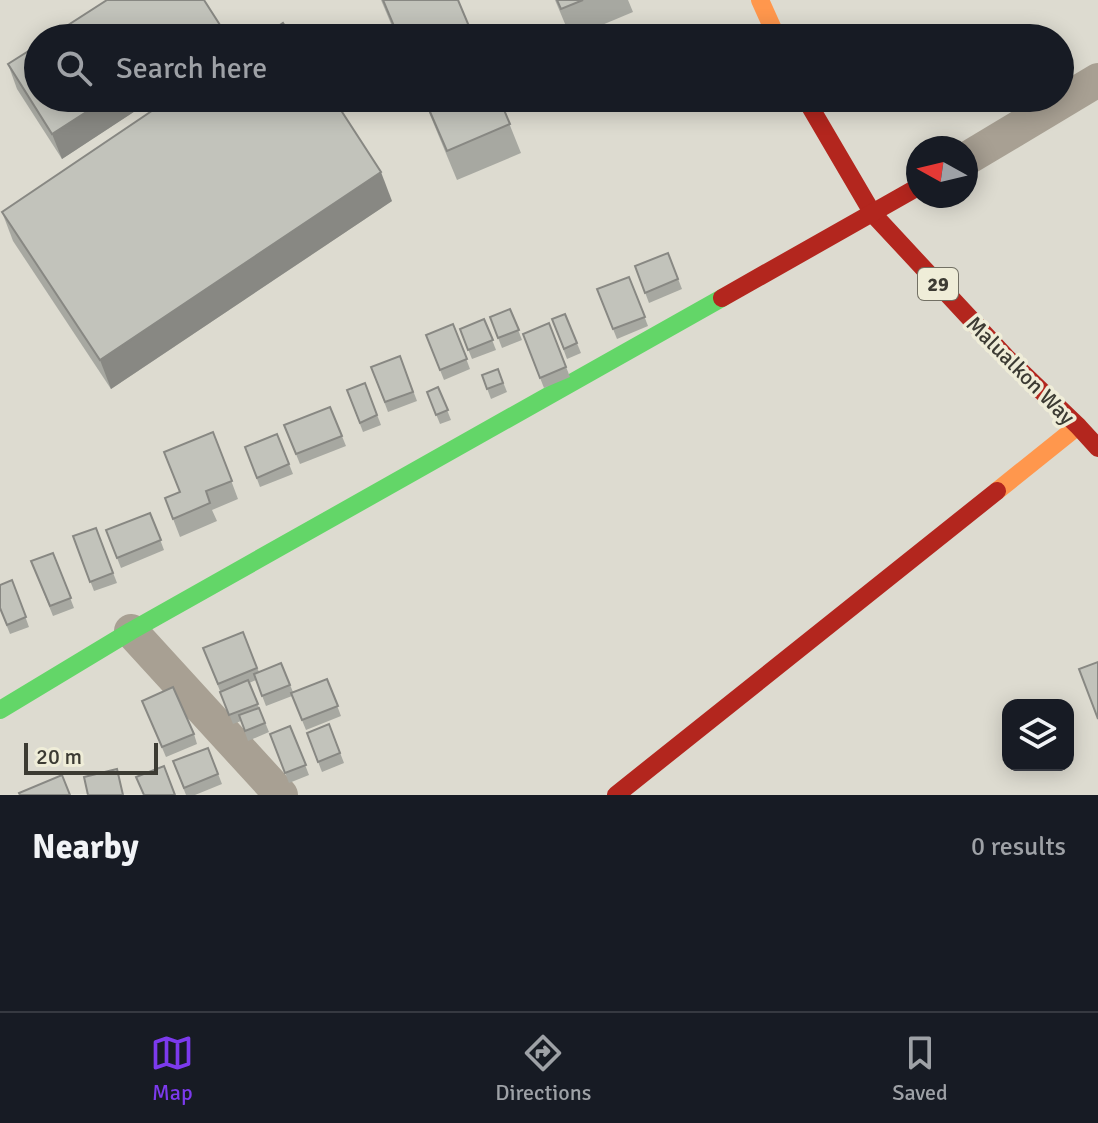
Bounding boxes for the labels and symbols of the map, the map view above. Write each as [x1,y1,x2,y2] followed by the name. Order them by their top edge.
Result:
[906,136,978,208] north arrow
[918,268,958,300] road number: 29
[961,310,1081,431] street label: Malualkon Way
[24,739,158,775] scale bar

